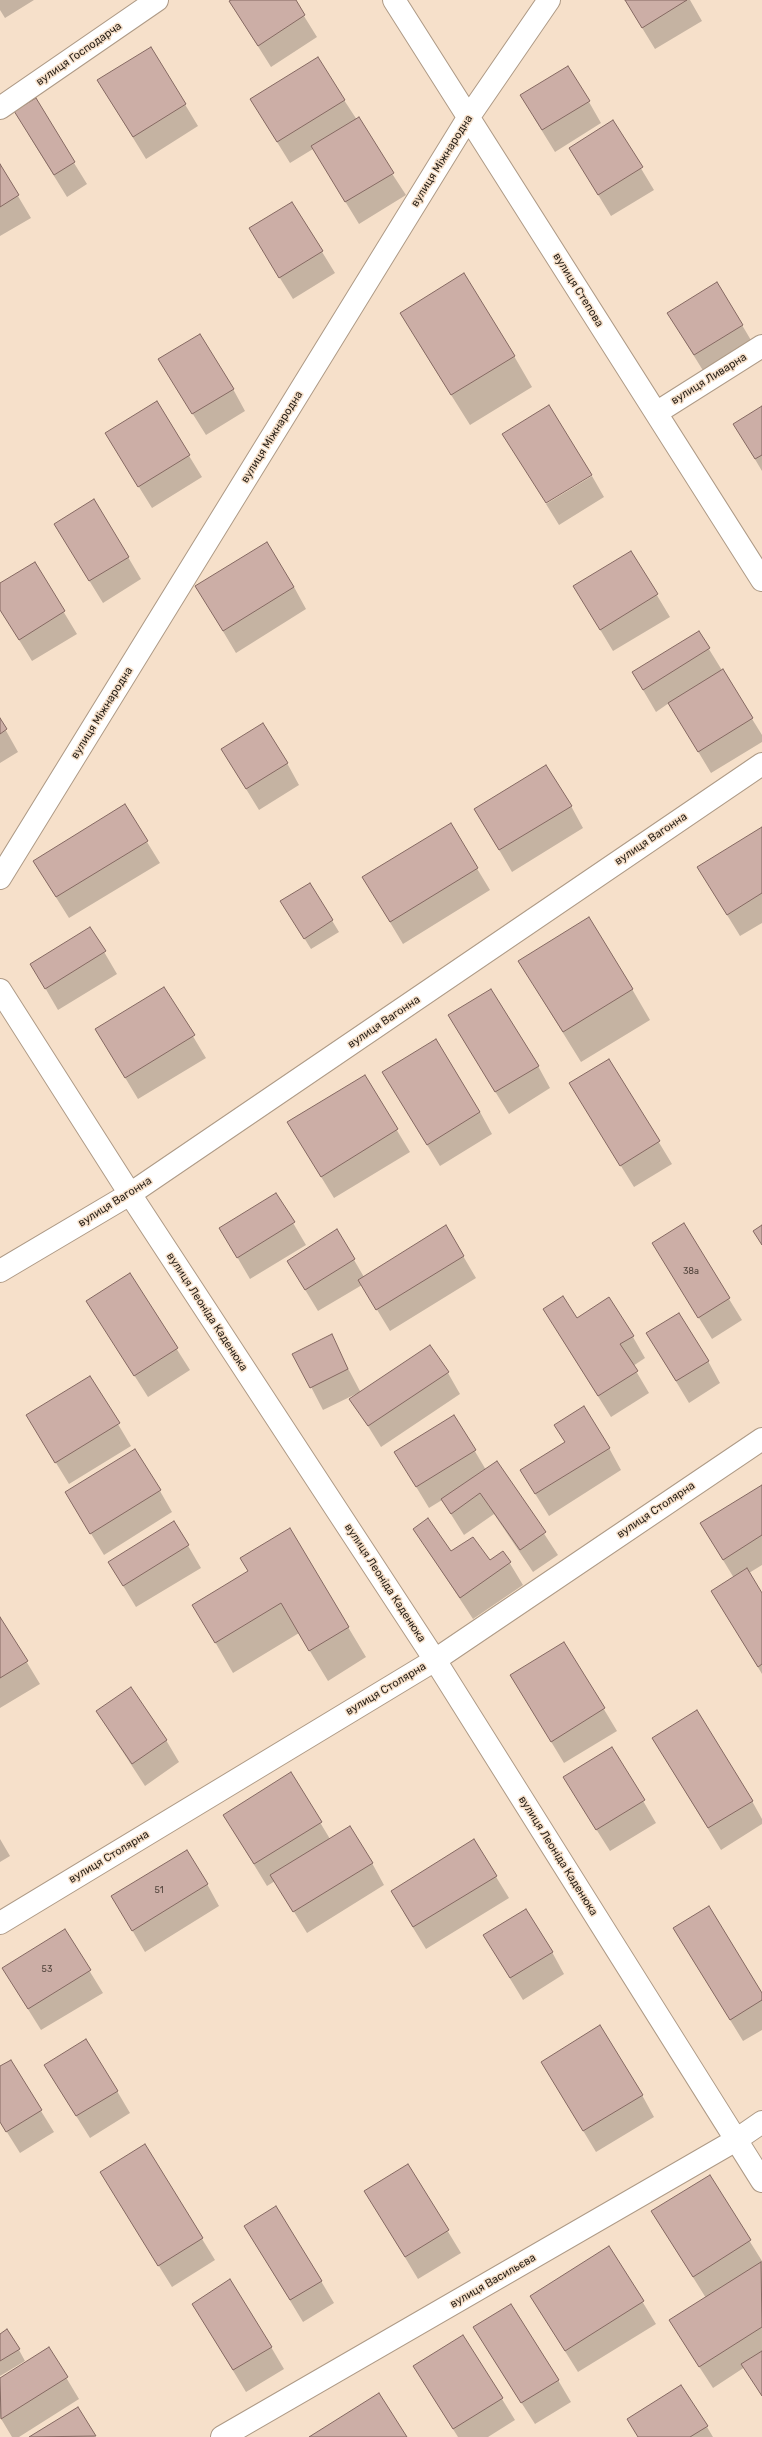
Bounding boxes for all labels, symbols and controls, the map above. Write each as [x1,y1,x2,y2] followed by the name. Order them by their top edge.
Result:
[34,20,124,88] street label: вулиця Господарча
[408,113,476,209] street label: вулиця Міжнародна
[550,251,606,329] street label: вулиця Степова
[669,350,749,408] street label: вулиця Ливарна
[238,389,306,485] street label: вулиця Міжнародна
[68,665,136,761] street label: вулиця Міжнародна
[612,810,690,868] street label: вулиця Вагонна
[345,993,423,1051] street label: вулиця Вагонна
[76,1174,154,1230] street label: вулиця Вагонна
[164,1250,250,1374] street label: вулиця Леоніда Каденюка
[683,1266,699,1276] house number: 38а
[614,1479,698,1541] street label: вулиця Столярна
[342,1521,428,1645] street label: вулиця Леоніда Каденюка
[343,1660,429,1718] street label: вулиця Столярна
[516,1794,600,1918] street label: вулиця Леоніда Каденюка
[66,1828,152,1886] street label: вулиця Столярна
[154,1885,164,1895] house number: 51
[42,1964,52,1974] house number: 53
[448,2251,538,2311] street label: вулиця Васильєва

